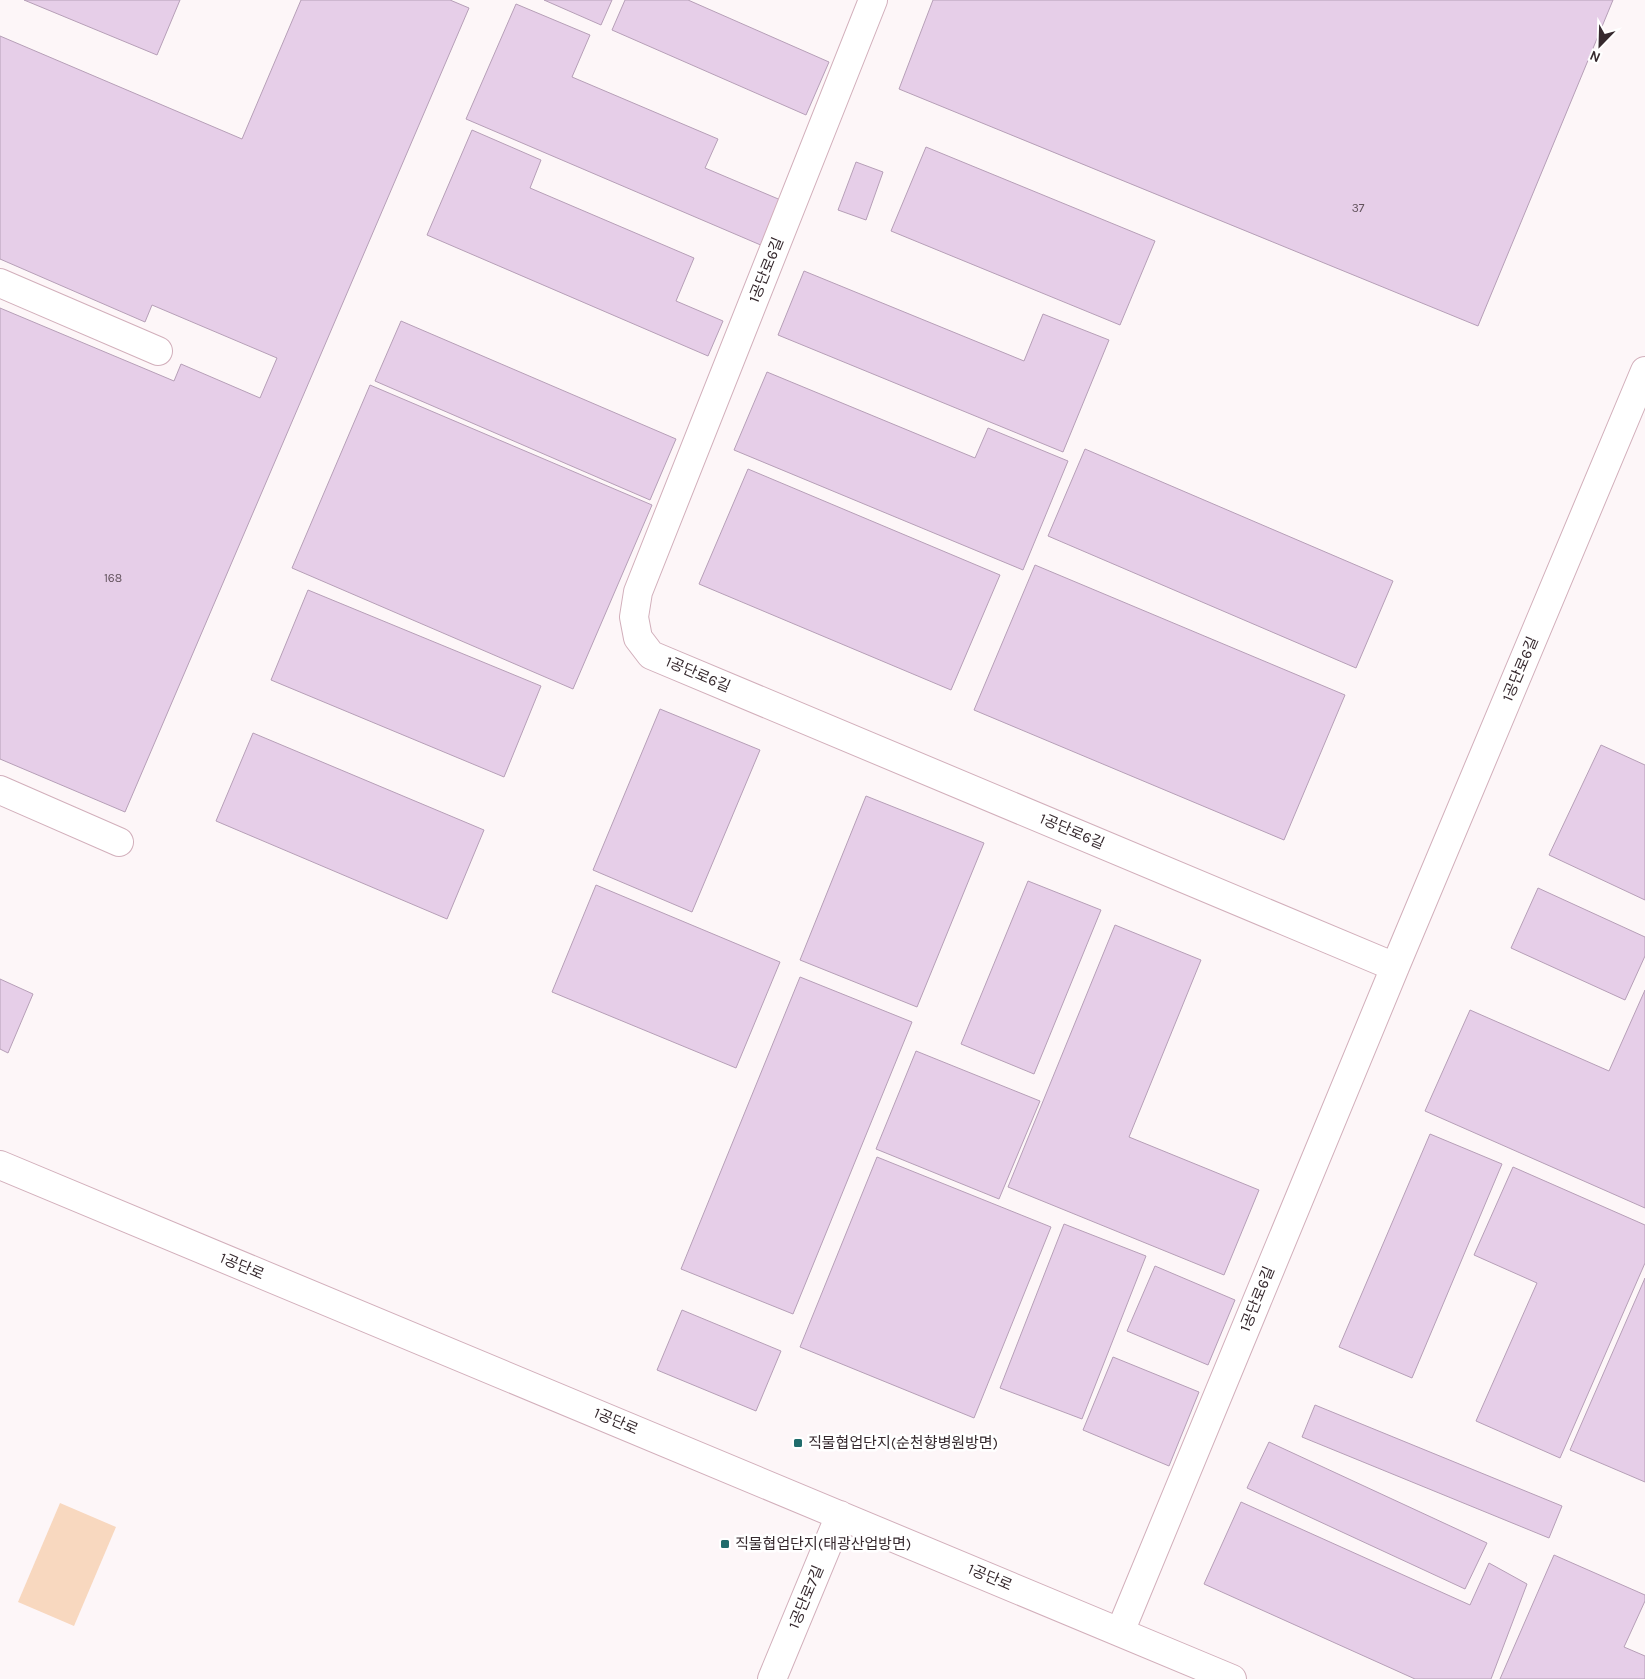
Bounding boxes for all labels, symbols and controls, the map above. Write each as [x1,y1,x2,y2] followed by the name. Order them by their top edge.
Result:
[1575,20,1625,70] north arrow
[1587,47,1603,66] text: N
[1352,201,1365,215] house number: 37
[745,235,787,305] street label: 1공단로6길
[104,571,122,585] house number: 168
[1498,634,1542,704] street label: 1공단로6길
[663,652,733,696] street label: 1공단로6길
[1037,809,1107,853] street label: 1공단로6길
[217,1249,267,1283] street label: 1공단로
[1236,1264,1278,1334] street label: 1공단로6길
[591,1404,641,1438] street label: 1공단로
[808,1434,998,1452] place label: 직물협업단지(순천향병원방면)
[792,1437,804,1449] marker: 직물협업단지(순천향병원방면)
[735,1535,911,1553] place label: 직물협업단지(태광산업방면)
[719,1538,731,1550] marker: 직물협업단지(태광산업방면)
[965,1560,1015,1594] street label: 1공단로
[785,1563,827,1631] street label: 1공단로7길

